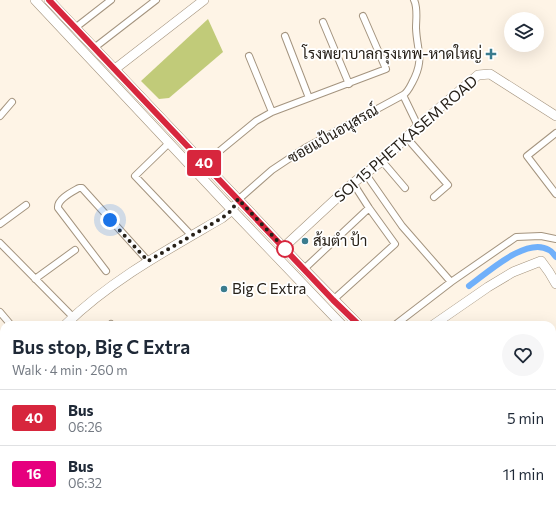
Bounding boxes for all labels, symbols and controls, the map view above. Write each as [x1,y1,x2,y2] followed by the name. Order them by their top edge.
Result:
[504,12,544,52] map controls
[504,12,544,52] button: layers
[301,44,482,65] place label: โรงพยาบาลกรุงเทพ-หาดใหญ่
[485,48,497,60] marker: โรงพยาบาลกรุงเทพ-หาดใหญ่
[330,71,481,205] street label: SOI 15 PHETKASEM ROAD
[284,100,382,169] street label: ซอยแป้นอนุสรณ์
[186,150,222,176] line badge: 40
[195,154,213,171] text: 40
[100,210,120,230] your location
[313,231,367,249] place label: ส้มตำ ป้า
[300,236,310,246] marker: ส้มตำ ป้า
[276,240,294,258] unlabelled marker
[232,279,306,297] place label: Big C Extra
[219,284,229,294] marker: Big C Extra
[502,334,544,376] button: heart
[12,335,190,358] text: Bus stop, Big C Extra
[12,362,128,378] text: Walk · 4 min · 260 m
[68,401,93,419] text: Bus
[25,409,43,426] text: 40
[507,409,544,427] text: 5 min
[68,419,103,435] text: 06:26
[68,457,93,475] text: Bus
[27,465,41,482] text: 16
[503,465,544,483] text: 11 min
[68,475,102,491] text: 06:32

